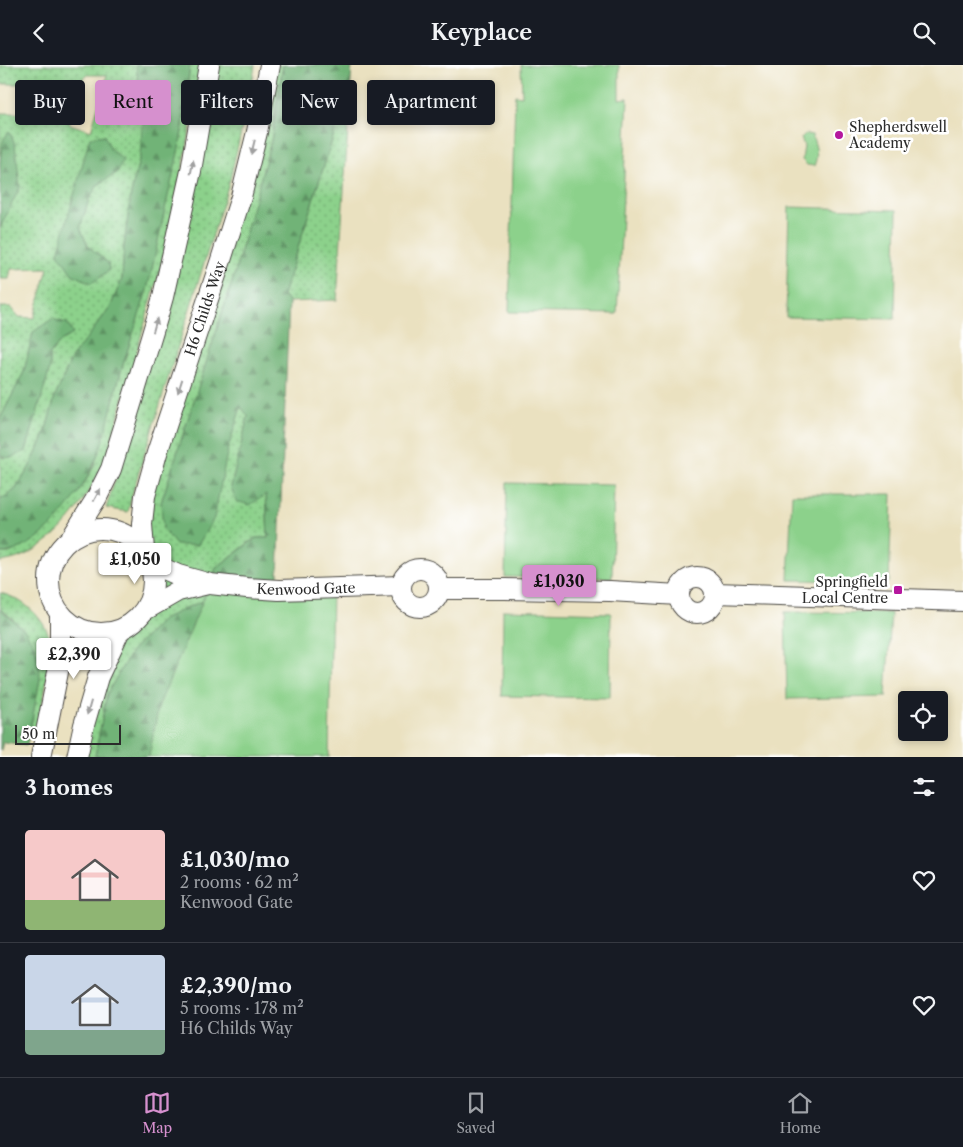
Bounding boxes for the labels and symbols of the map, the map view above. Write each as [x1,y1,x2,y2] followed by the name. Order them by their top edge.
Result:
[848,118,947,152] place label: Shepherdswell Academy
[833,129,845,141] marker: Shepherdswell Academy
[249,139,257,155] one-way arrow
[188,158,196,174] one-way arrow
[181,259,229,358] street label: H6 Childs Way
[151,317,159,332] one-way arrow
[175,379,183,394] one-way arrow
[93,488,101,503] one-way arrow
[94,543,176,585] pin: £1,050
[518,565,600,607] pin: £1,030
[802,573,888,607] place label: Springfield Local Centre
[256,578,356,599] street label: Kenwood Gate
[892,584,904,596] marker: Springfield Local Centre
[33,637,115,680] pin: £2,390
[84,700,92,715] one-way arrow
[15,722,121,745] scale bar

